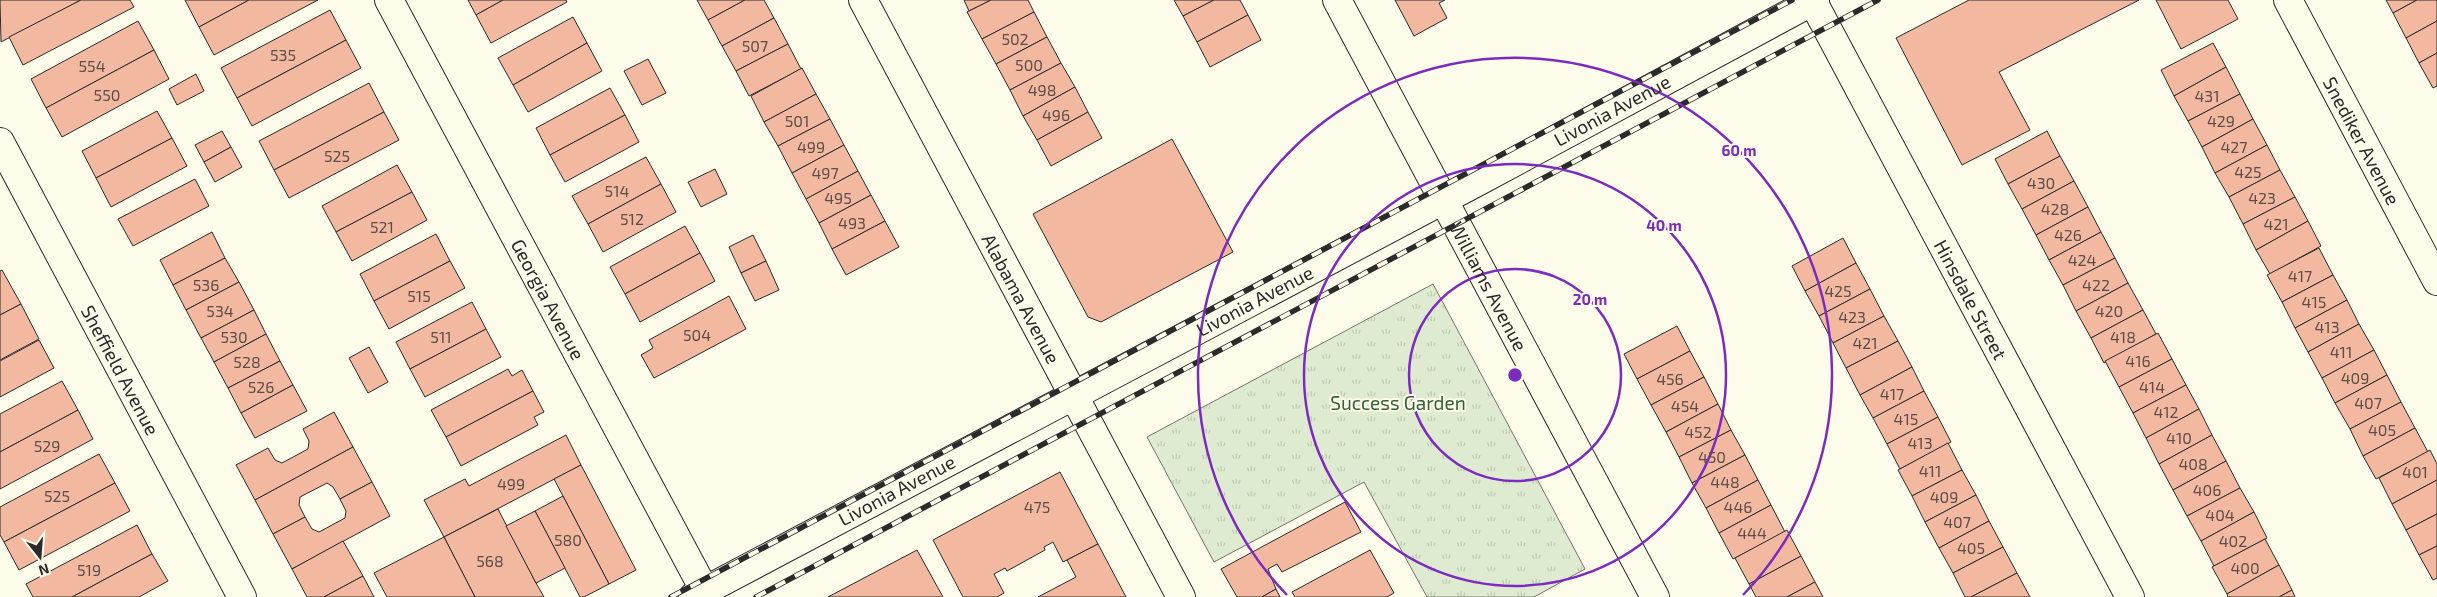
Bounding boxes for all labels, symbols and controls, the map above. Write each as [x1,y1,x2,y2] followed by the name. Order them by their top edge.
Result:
[1001,29,1029,48] house number: 502
[742,36,768,55] house number: 507
[270,45,296,64] house number: 535
[1015,55,1043,74] house number: 500
[79,56,106,75] house number: 554
[1549,69,1674,150] street label: Livonia Avenue
[2319,72,2406,209] street label: Snediker Avenue
[1028,80,1056,99] house number: 498
[94,85,120,104] house number: 550
[2194,86,2220,105] house number: 431
[1042,105,1070,124] house number: 496
[785,111,809,130] house number: 501
[2207,111,2235,130] house number: 429
[797,137,825,156] house number: 499
[2220,137,2248,156] house number: 427
[1722,141,1756,159] text: 60 m
[324,146,350,165] house number: 525
[2234,162,2262,181] house number: 425
[811,163,839,182] house number: 497
[2027,173,2055,192] house number: 430
[605,181,630,200] house number: 514
[824,188,852,207] house number: 495
[2248,188,2276,207] house number: 423
[2041,199,2069,218] house number: 428
[620,209,644,228] house number: 512
[838,213,866,232] house number: 493
[2263,214,2289,233] house number: 421
[1646,216,1682,234] text: 40 m
[370,217,394,236] house number: 521
[1446,217,1533,354] street label: Williams Avenue
[2054,225,2082,244] house number: 426
[978,229,1066,367] street label: Alabama Avenue
[507,235,590,363] street label: Georgia Avenue
[1930,235,2013,363] street label: Hinsdale Street
[2068,250,2096,269] house number: 424
[1192,260,1317,340] street label: Livonia Avenue
[2288,266,2312,285] house number: 417
[193,275,219,294] house number: 536
[2082,275,2110,294] house number: 422
[1824,281,1852,300] house number: 425
[407,286,431,305] house number: 515
[1573,290,1607,308] text: 20 m
[2302,292,2326,311] house number: 415
[77,301,165,439] street label: Sheffield Avenue
[206,301,234,320] house number: 534
[2095,301,2123,320] house number: 420
[1838,307,1866,326] house number: 423
[2314,317,2340,336] house number: 413
[683,325,711,344] house number: 504
[220,327,248,346] house number: 530
[430,327,452,346] house number: 511
[2110,327,2136,346] house number: 418
[1852,333,1878,352] house number: 421
[2330,342,2352,361] house number: 411
[2125,351,2151,370] house number: 416
[233,352,261,371] house number: 528
[1506,366,1524,384] centre of rings
[2341,368,2369,387] house number: 409
[1656,369,1684,388] house number: 456
[248,377,274,396] house number: 526
[2139,377,2165,396] house number: 414
[1880,384,1904,403] house number: 417
[1330,391,1466,414] park label: Success Garden
[2354,393,2382,412] house number: 407
[1671,396,1699,415] house number: 454
[2153,402,2179,421] house number: 412
[1894,409,1918,428] house number: 415
[2368,420,2396,439] house number: 405
[1684,422,1712,441] house number: 452
[2166,428,2192,447] house number: 410
[1907,433,1933,452] house number: 413
[34,436,60,455] house number: 529
[1698,447,1726,466] house number: 450
[834,449,959,530] street label: Livonia Avenue
[2178,454,2208,473] house number: 408
[1919,461,1941,480] house number: 411
[2402,462,2428,481] house number: 401
[1710,472,1740,491] house number: 448
[497,474,525,493] house number: 499
[2193,480,2221,499] house number: 406
[44,486,70,505] house number: 525
[1930,487,1958,506] house number: 409
[1024,497,1050,516] house number: 475
[1724,497,1752,516] house number: 446
[2205,505,2235,524] house number: 404
[1943,512,1971,531] house number: 407
[1737,523,1767,542] house number: 444
[554,530,582,549] house number: 580
[2219,531,2247,550] house number: 402
[15,532,65,582] north arrow
[1957,538,1985,557] house number: 405
[476,551,504,570] house number: 568
[2230,558,2260,577] house number: 400
[37,560,51,580] text: N
[77,560,101,579] house number: 519

